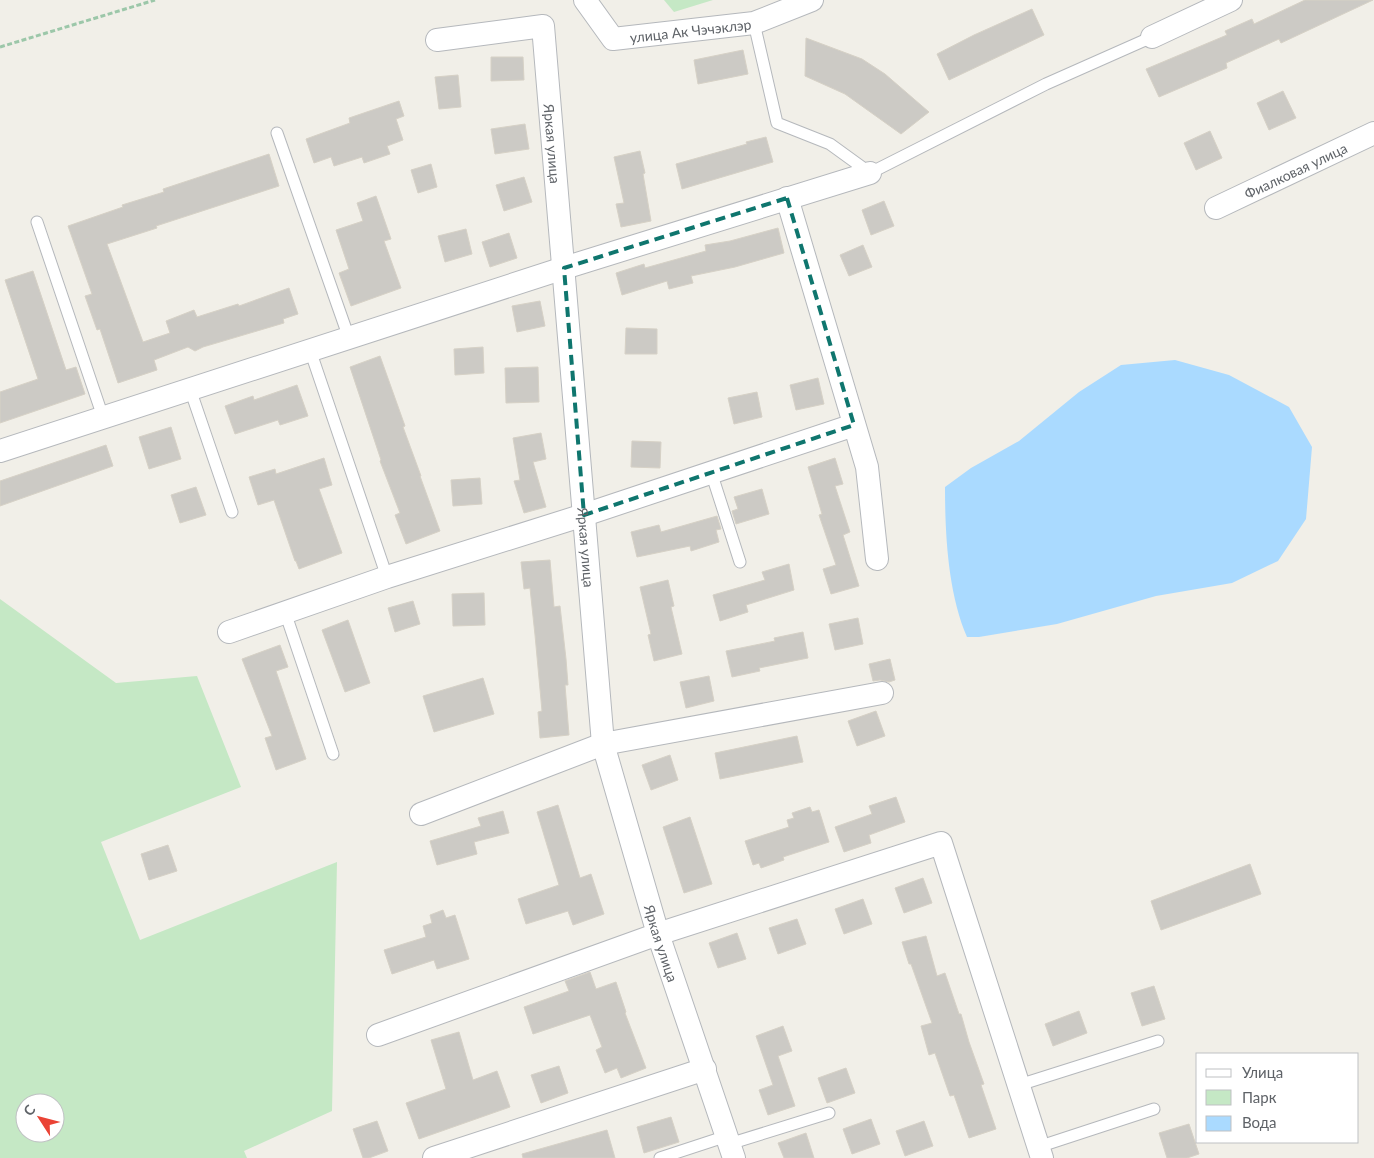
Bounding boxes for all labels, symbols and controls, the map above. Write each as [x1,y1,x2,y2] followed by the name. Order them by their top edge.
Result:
[629,15,752,46] street label: улица Ак Чэчэклэр
[541,102,565,184] street label: Яркая улица
[1241,139,1350,202] street label: Фиалковая улица
[575,506,598,588] street label: Яркая улица
[641,902,682,984] street label: Яркая улица
[1196,1053,1359,1143] legend
[1242,1063,1283,1081] text: Улица
[1242,1088,1277,1106] text: Парк
[15,1093,65,1143] north arrow
[19,1101,39,1119] text: С
[1242,1113,1277,1131] text: Вода

